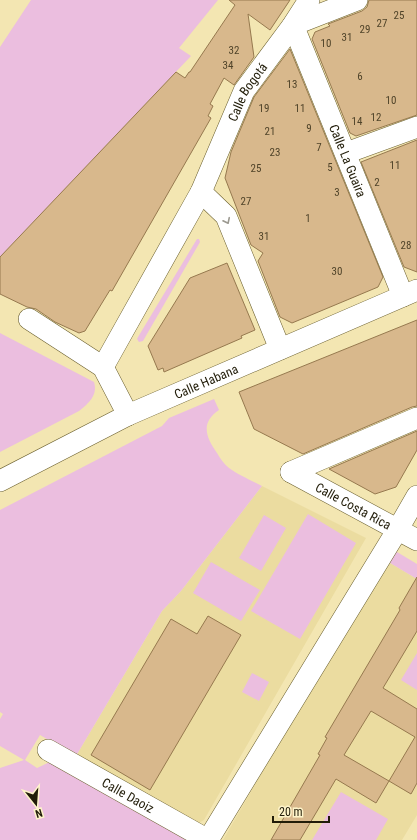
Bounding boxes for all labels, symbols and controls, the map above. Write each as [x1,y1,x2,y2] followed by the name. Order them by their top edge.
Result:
[394,9,404,22] house number: 25
[377,17,387,30] house number: 27
[360,23,370,36] house number: 29
[342,31,352,44] house number: 31
[321,37,331,50] house number: 10
[229,44,239,57] house number: 32
[223,59,234,72] house number: 34
[225,60,270,123] street label: Calle Bogotá
[357,70,363,83] house number: 6
[287,78,297,91] house number: 13
[386,94,396,107] house number: 10
[259,102,269,115] house number: 19
[295,102,305,115] house number: 11
[371,111,381,124] house number: 12
[352,115,363,128] house number: 14
[306,122,312,135] house number: 9
[327,122,369,199] street label: Calle La Guaira
[265,125,275,138] house number: 21
[316,141,322,154] house number: 7
[270,146,280,159] house number: 23
[390,159,400,172] house number: 11
[327,161,333,174] house number: 5
[251,162,261,175] house number: 25
[374,176,380,189] house number: 2
[334,186,340,199] house number: 3
[241,195,251,208] house number: 27
[305,212,311,225] house number: 1
[222,216,230,224] one-way arrow
[259,230,269,243] house number: 31
[401,239,411,252] house number: 28
[332,265,342,278] house number: 30
[172,361,240,402] street label: Calle Habana
[313,479,394,532] street label: Calle Costa Rica
[99,774,157,816] street label: Calle Daoiz
[16,784,56,824] north arrow
[273,798,329,824] scale bar
[279,805,303,819] text: 20 m
[33,806,44,820] text: N

